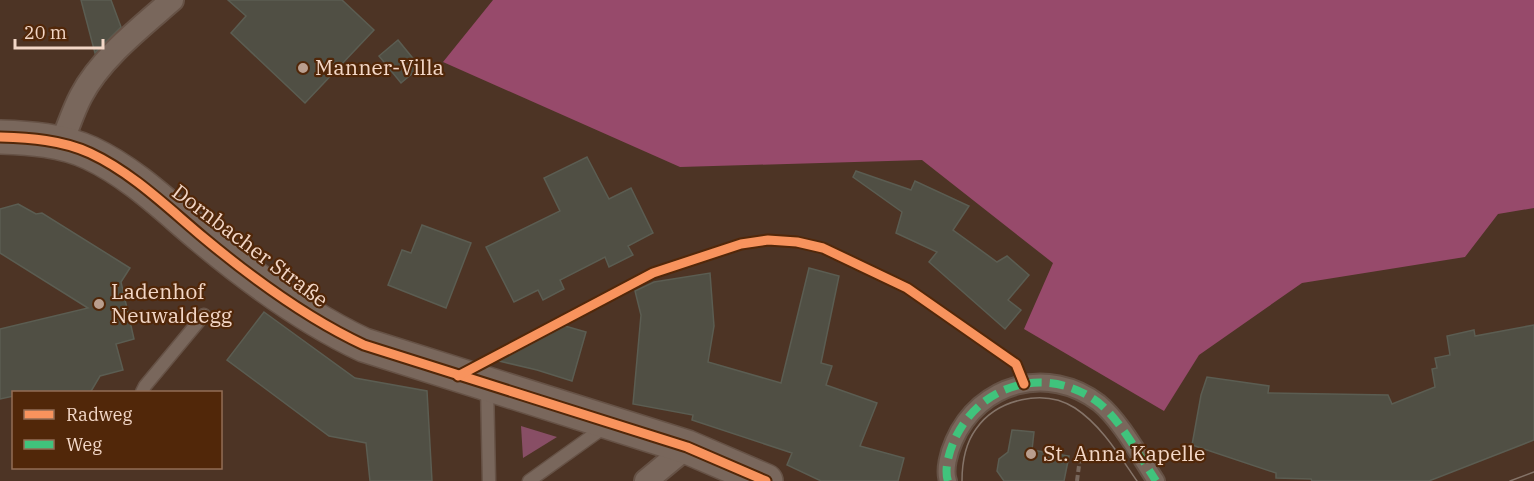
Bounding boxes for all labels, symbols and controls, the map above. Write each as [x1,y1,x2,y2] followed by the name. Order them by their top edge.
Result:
[15,12,104,50] scale bar
[24,21,67,44] text: 20 m
[315,53,444,81] place label: Manner-Villa
[296,61,310,75] marker: Manner-Villa
[167,177,334,313] street label: Dornbacher Straße
[111,277,233,329] place label: Ladenhof Neuwaldegg
[92,297,106,311] marker: Ladenhof Neuwaldegg
[12,391,222,469] legend
[66,403,132,426] text: Radweg
[66,433,102,456] text: Weg
[1043,439,1205,467] place label: St. Anna Kapelle
[1024,447,1038,461] marker: St. Anna Kapelle

